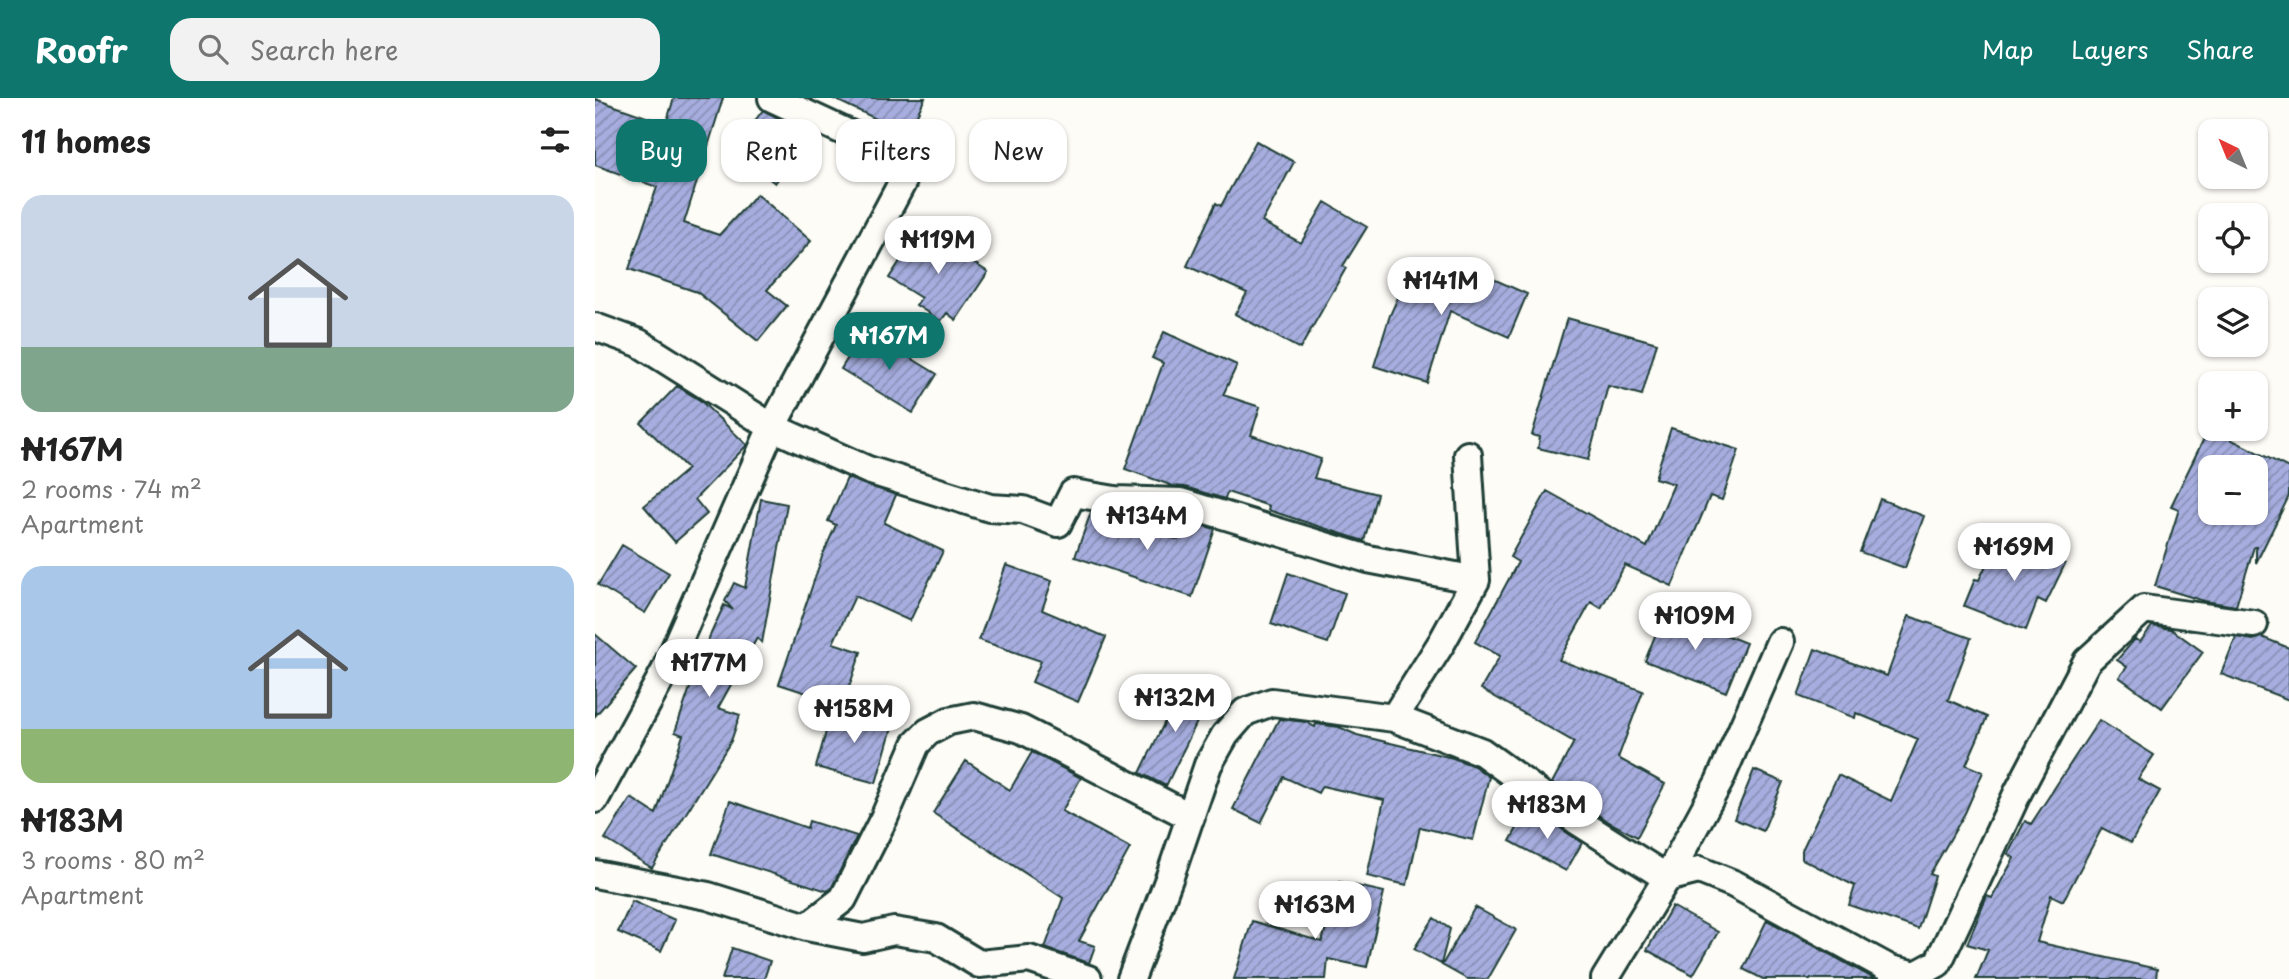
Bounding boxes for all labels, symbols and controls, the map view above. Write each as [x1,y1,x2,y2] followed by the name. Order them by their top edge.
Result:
[170,18,660,81] search box
[35,24,128,74] text: Roofr
[194,30,232,68] icon: search
[250,30,398,69] text: Search here
[1982,31,2033,67] text: Map
[2071,31,2148,67] text: Layers
[2186,31,2254,67] text: Share
[21,118,151,163] text: 11 homes
[616,119,707,182] chip: Buy
[721,119,822,182] chip: Rent
[836,119,955,182] chip: Filters
[969,119,1067,182] chip: New
[2198,119,2268,189] north arrow
[2198,119,2268,525] map controls
[536,121,574,159] icon: filters
[2198,203,2268,273] button: locate
[889,216,987,276] pin: ₦119M
[900,221,976,256] text: ₦119M
[235,240,361,366] icon: home
[1392,258,1490,317] pin: ₦141M
[1403,262,1479,297] text: ₦141M
[2198,287,2268,357] button: layers
[840,313,938,372] pin: ₦167M
[850,317,928,352] text: ₦167M
[2198,371,2268,441] button: +
[21,426,124,471] text: ₦167M
[2198,455,2268,525] button: −
[21,471,202,506] text: 2 rooms · 74 m²
[1098,492,1196,552] pin: ₦134M
[1107,497,1187,532] text: ₦134M
[21,506,144,541] text: Apartment
[1965,524,2063,583] pin: ₦169M
[1974,528,2054,563] text: ₦169M
[1646,592,1744,652] pin: ₦109M
[1655,597,1735,632] text: ₦109M
[235,611,361,737] icon: home
[660,640,758,699] pin: ₦177M
[671,644,747,679] text: ₦177M
[1126,674,1224,734] pin: ₦132M
[1135,679,1215,714] text: ₦132M
[805,686,903,745] pin: ₦158M
[814,690,894,725] text: ₦158M
[1498,782,1596,841] pin: ₦183M
[1508,786,1586,821] text: ₦183M
[21,797,124,842] text: ₦183M
[21,842,205,877] text: 3 rooms · 80 m²
[21,877,144,912] text: Apartment
[1266,882,1364,941] pin: ₦163M
[1275,886,1355,921] text: ₦163M

